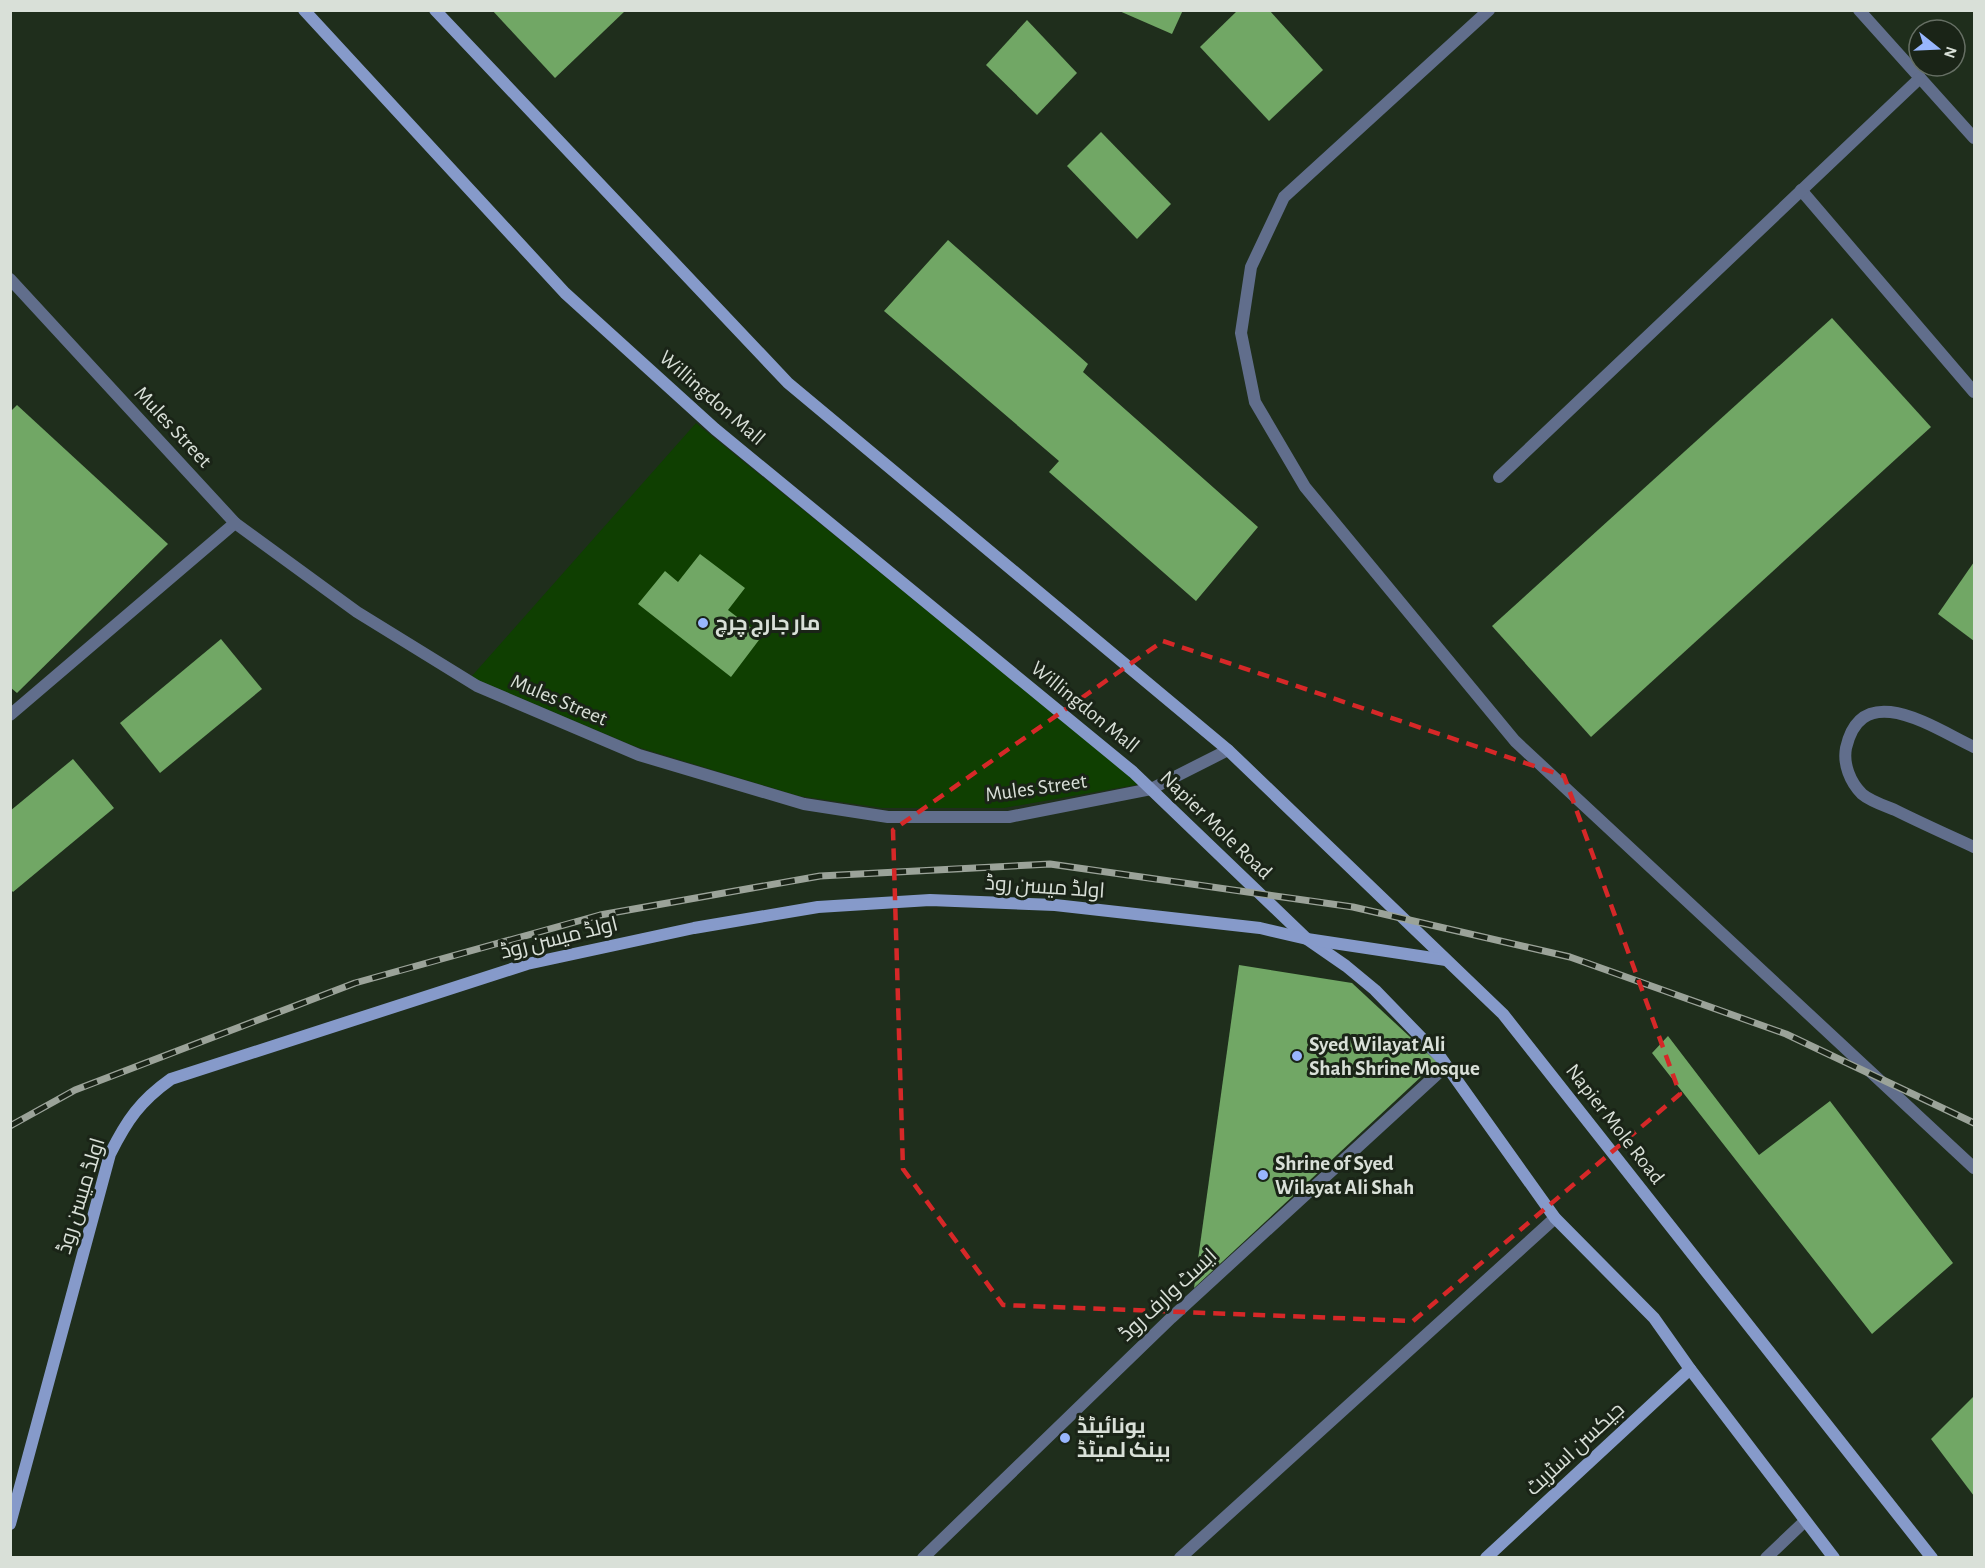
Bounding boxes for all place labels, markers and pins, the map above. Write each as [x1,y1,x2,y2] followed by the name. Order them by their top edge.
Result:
[715,613,820,638] place label: مار جارج چرچ
[696,616,710,630] marker: مار جارج چرچ
[1309,1034,1480,1079] place label: Syed Wilayat Ali Shah Shrine Mosque
[1290,1049,1304,1063] marker: Syed Wilayat Ali Shah Shrine Mosque
[1275,1153,1414,1198] place label: Shrine of Syed Wilayat Ali Shah
[1256,1168,1270,1182] marker: Shrine of Syed Wilayat Ali Shah
[1077,1415,1171,1462] place label: یونائیٹڈ بینک لمیٹڈ
[1058,1431,1072,1445] marker: یونائیٹڈ بینک لمیٹڈ

